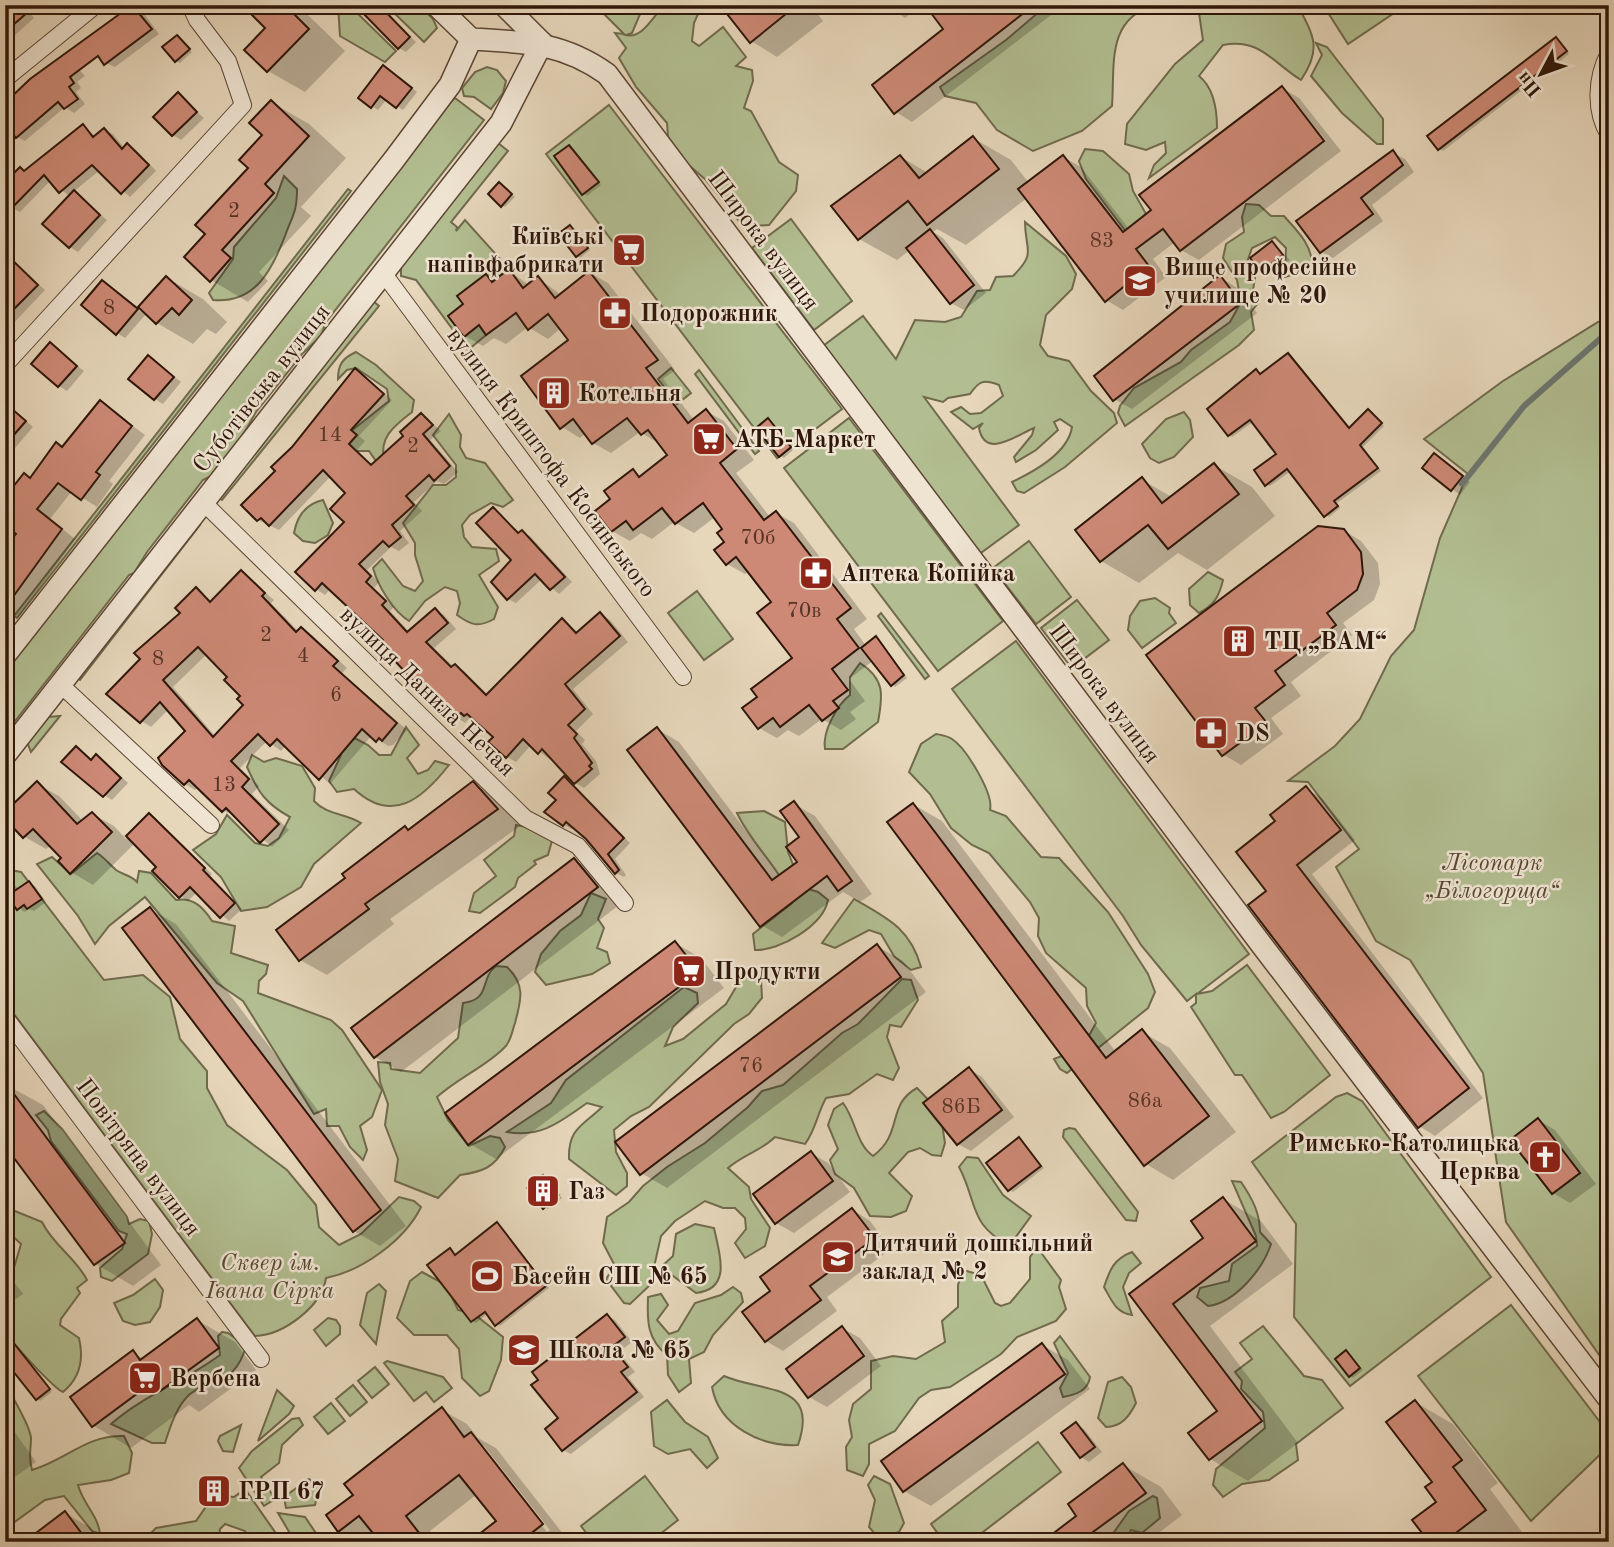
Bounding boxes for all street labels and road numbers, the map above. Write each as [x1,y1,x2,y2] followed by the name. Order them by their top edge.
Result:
[702,167,822,315] street label: Широка вулиця
[190,300,336,478] street label: Суботівська вулиця
[441,324,659,602] street label: вулиця Криштофа Косинського
[335,603,519,782] street label: вулиця Данила Нечая
[1043,620,1163,768] street label: Широка вулиця
[71,1075,204,1241] street label: Повітряна вулиця

